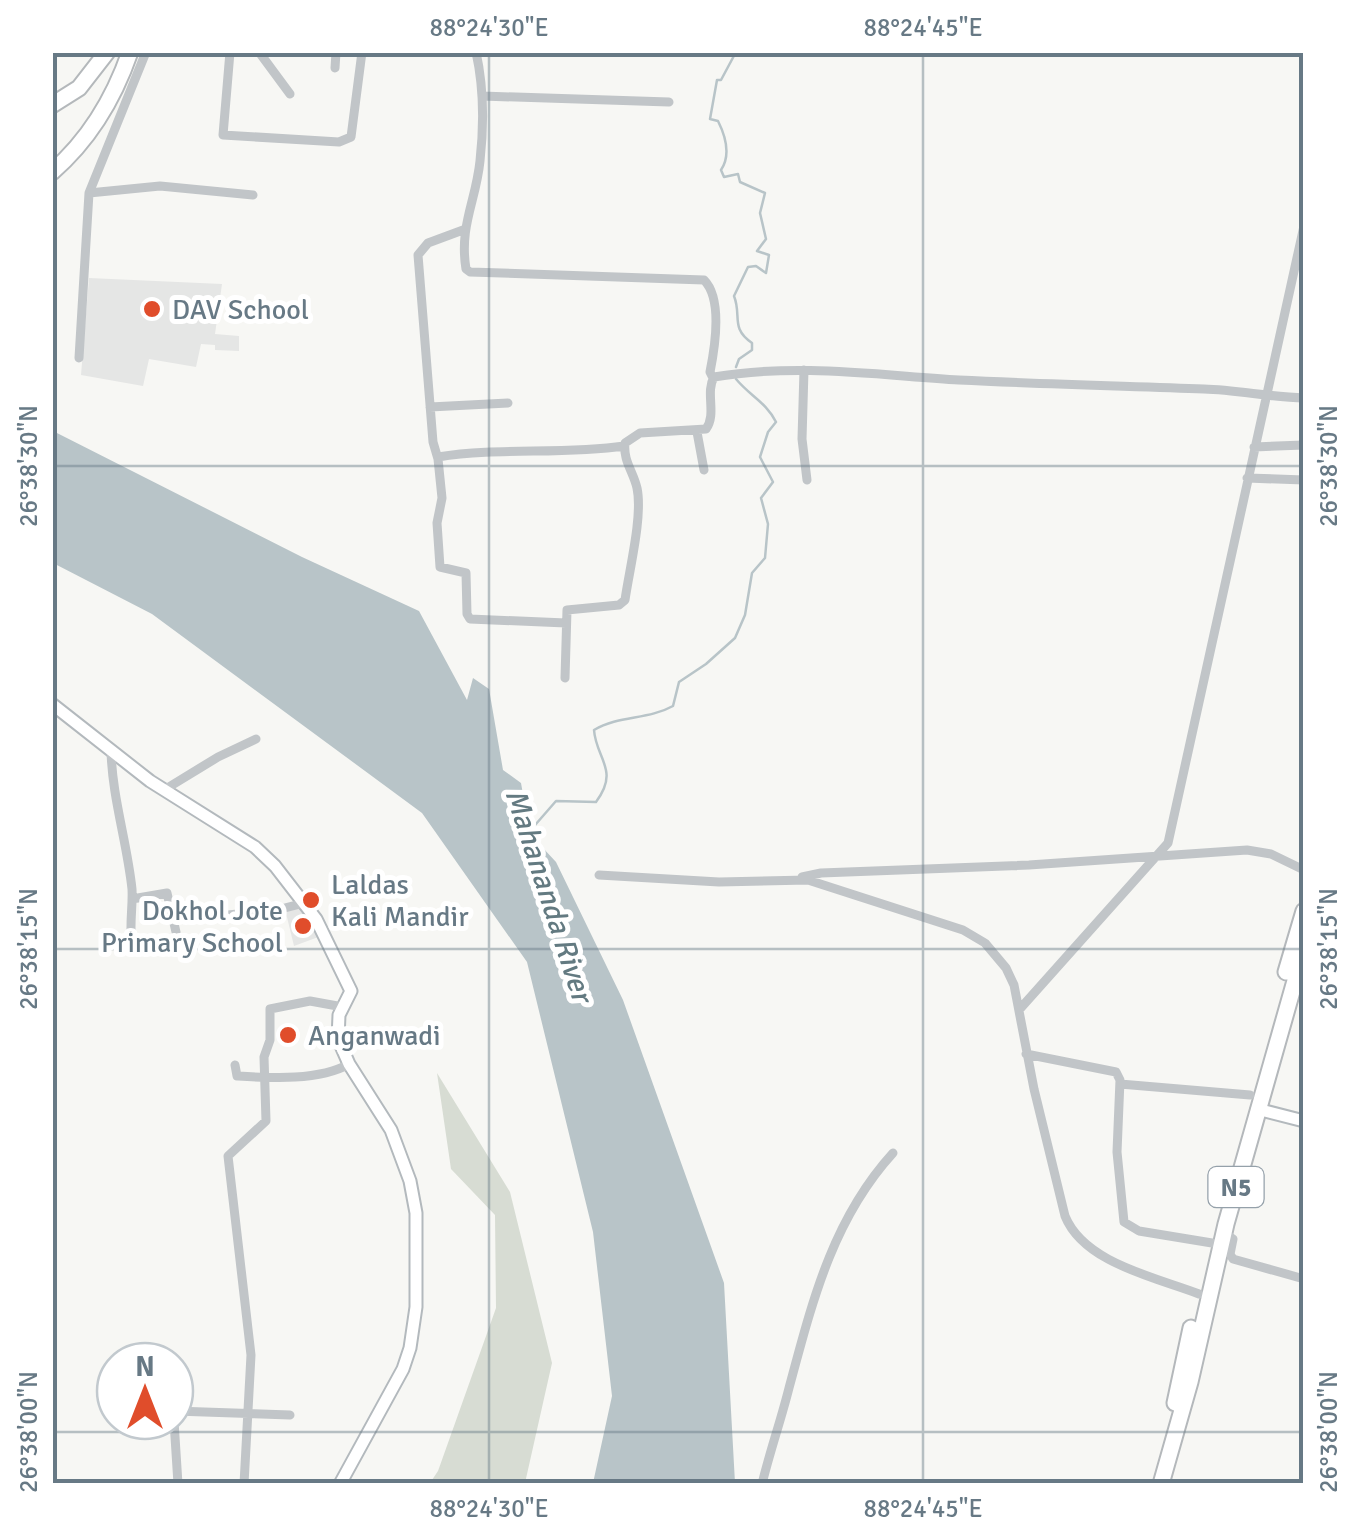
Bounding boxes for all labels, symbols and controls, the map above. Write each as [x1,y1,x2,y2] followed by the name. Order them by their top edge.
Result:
[429,12,549,43] text: 88°24'30"E
[863,12,983,43] text: 88°24'45"E
[172,293,309,327] place label: DAV School
[141,298,163,320] marker: DAV School
[13,405,44,527] text: 26°38'30"N
[1313,405,1344,527] text: 26°38'30"N
[497,784,602,1010] water label: Mahananda River
[331,868,469,934] place label: Laldas Kali Mandir
[13,888,44,1010] text: 26°38'15"N
[1313,888,1344,1010] text: 26°38'15"N
[300,889,322,911] marker: Laldas Kali Mandir
[101,894,283,960] place label: Dokhol Jote Primary School
[292,915,314,937] marker: Dokhol Jote Primary School
[308,1019,441,1053] place label: Anganwadi
[277,1024,299,1046] marker: Anganwadi
[1208,1167,1264,1207] road number: N5
[95,1341,195,1441] north arrow
[135,1350,155,1384] text: N
[13,1371,44,1493] text: 26°38'00"N
[1313,1371,1344,1493] text: 26°38'00"N
[429,1493,549,1524] text: 88°24'30"E
[863,1493,983,1524] text: 88°24'45"E

